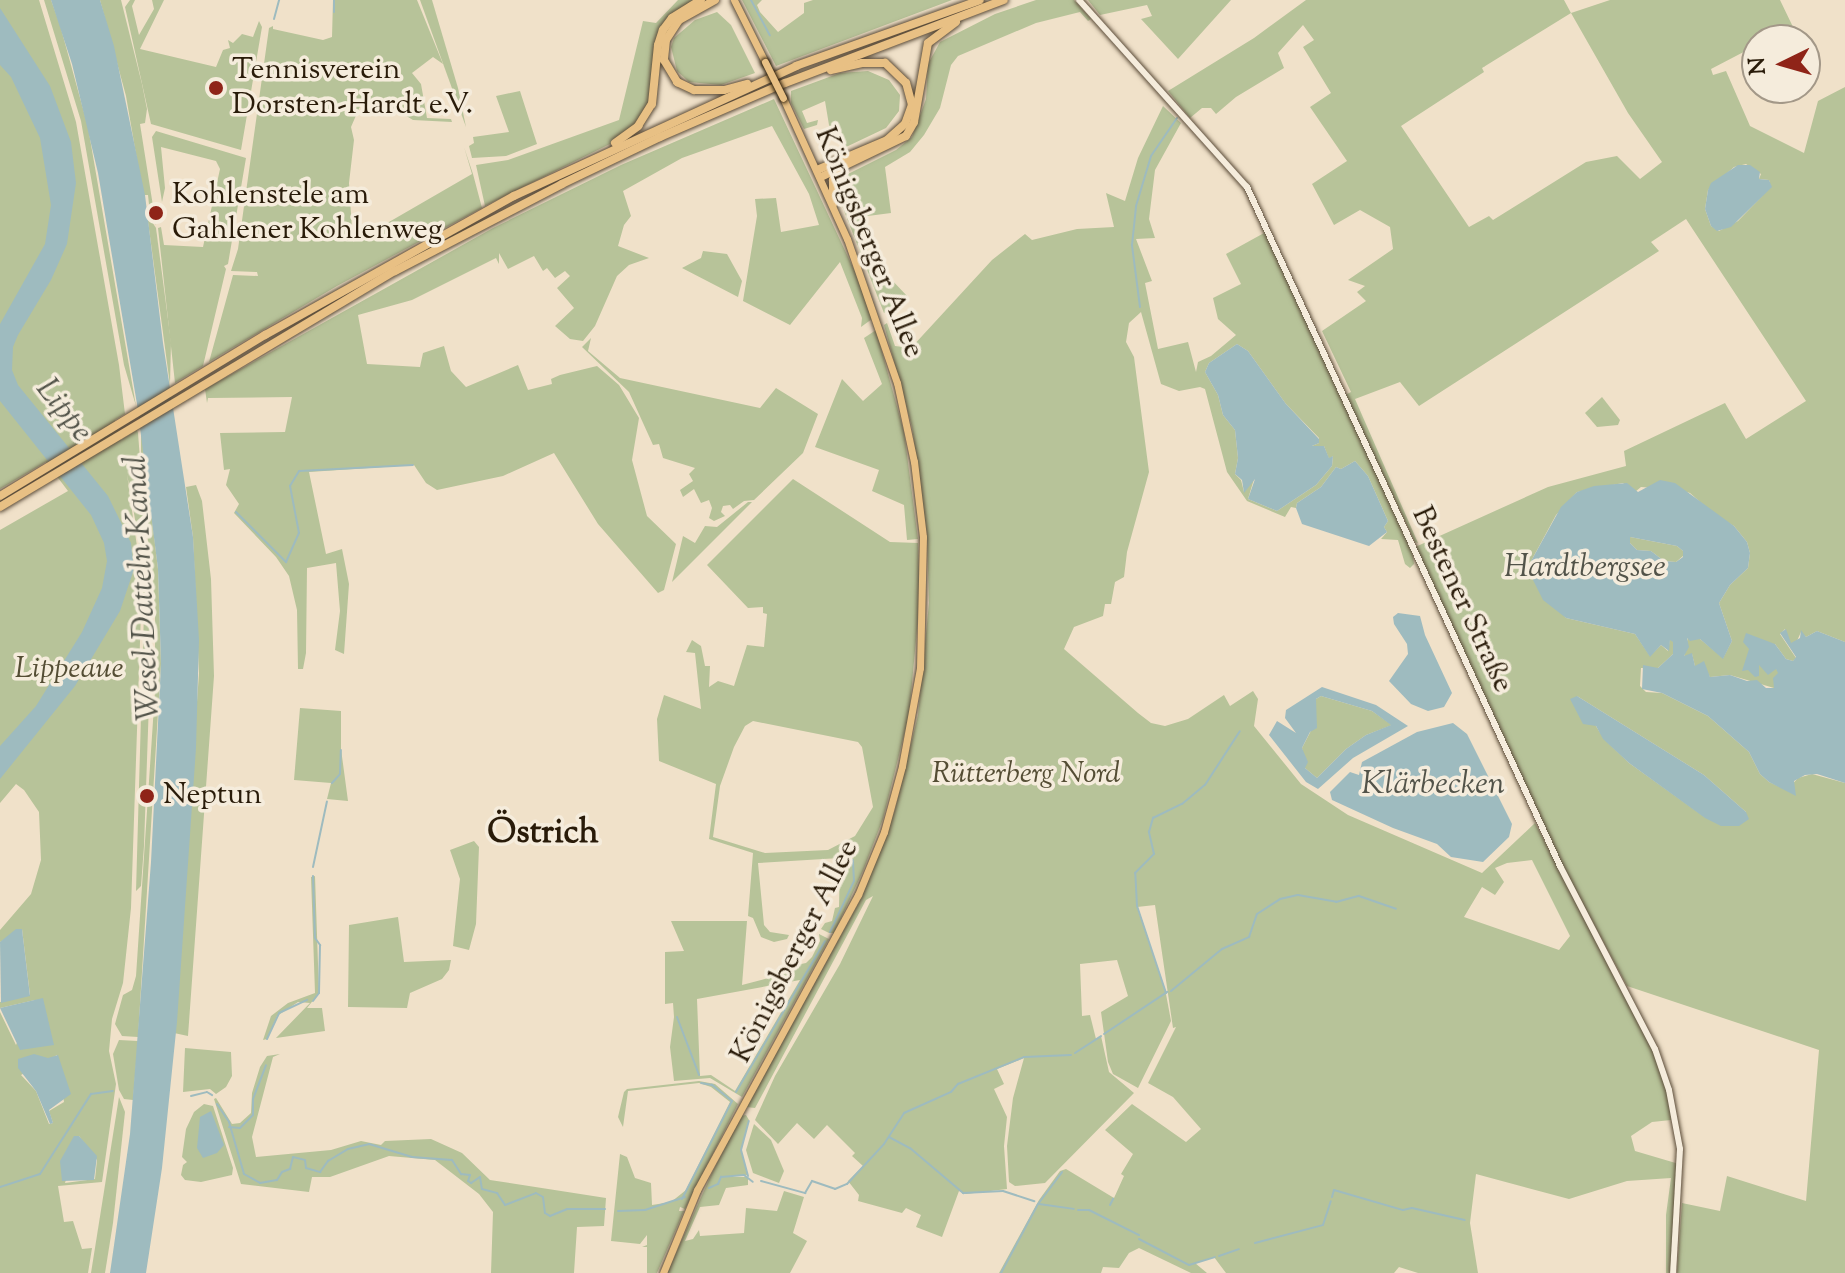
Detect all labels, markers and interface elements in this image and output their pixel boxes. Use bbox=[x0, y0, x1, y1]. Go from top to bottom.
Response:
north arrow bbox=[1741, 24, 1821, 104]
place label: Tennisverein Dorsten-Hardt e.V. bbox=[232, 53, 473, 124]
text: N bbox=[1742, 56, 1776, 76]
marker: Tennisverein Dorsten-Hardt e.V. bbox=[207, 79, 225, 97]
street label: Königsberger Allee bbox=[805, 122, 931, 364]
place label: Kohlenstele am Gahlener Kohlenweg bbox=[172, 178, 442, 248]
marker: Kohlenstele am Gahlener Kohlenweg bbox=[147, 204, 165, 222]
water label: Lippe bbox=[26, 371, 100, 451]
water label: Wesel-Datteln-Kanal bbox=[118, 454, 170, 722]
street label: Bestener Straße bbox=[1402, 501, 1520, 699]
water label: Hardtbergsee bbox=[1504, 549, 1666, 587]
park label: Lippeaue bbox=[15, 652, 123, 688]
park label: Rütterberg Nord bbox=[932, 757, 1120, 793]
water label: Klärbecken bbox=[1361, 766, 1505, 804]
place label: Neptun bbox=[163, 778, 262, 814]
marker: Neptun bbox=[138, 787, 156, 805]
district label: Östrich bbox=[487, 814, 599, 854]
street label: Königsberger Allee bbox=[724, 834, 868, 1070]

